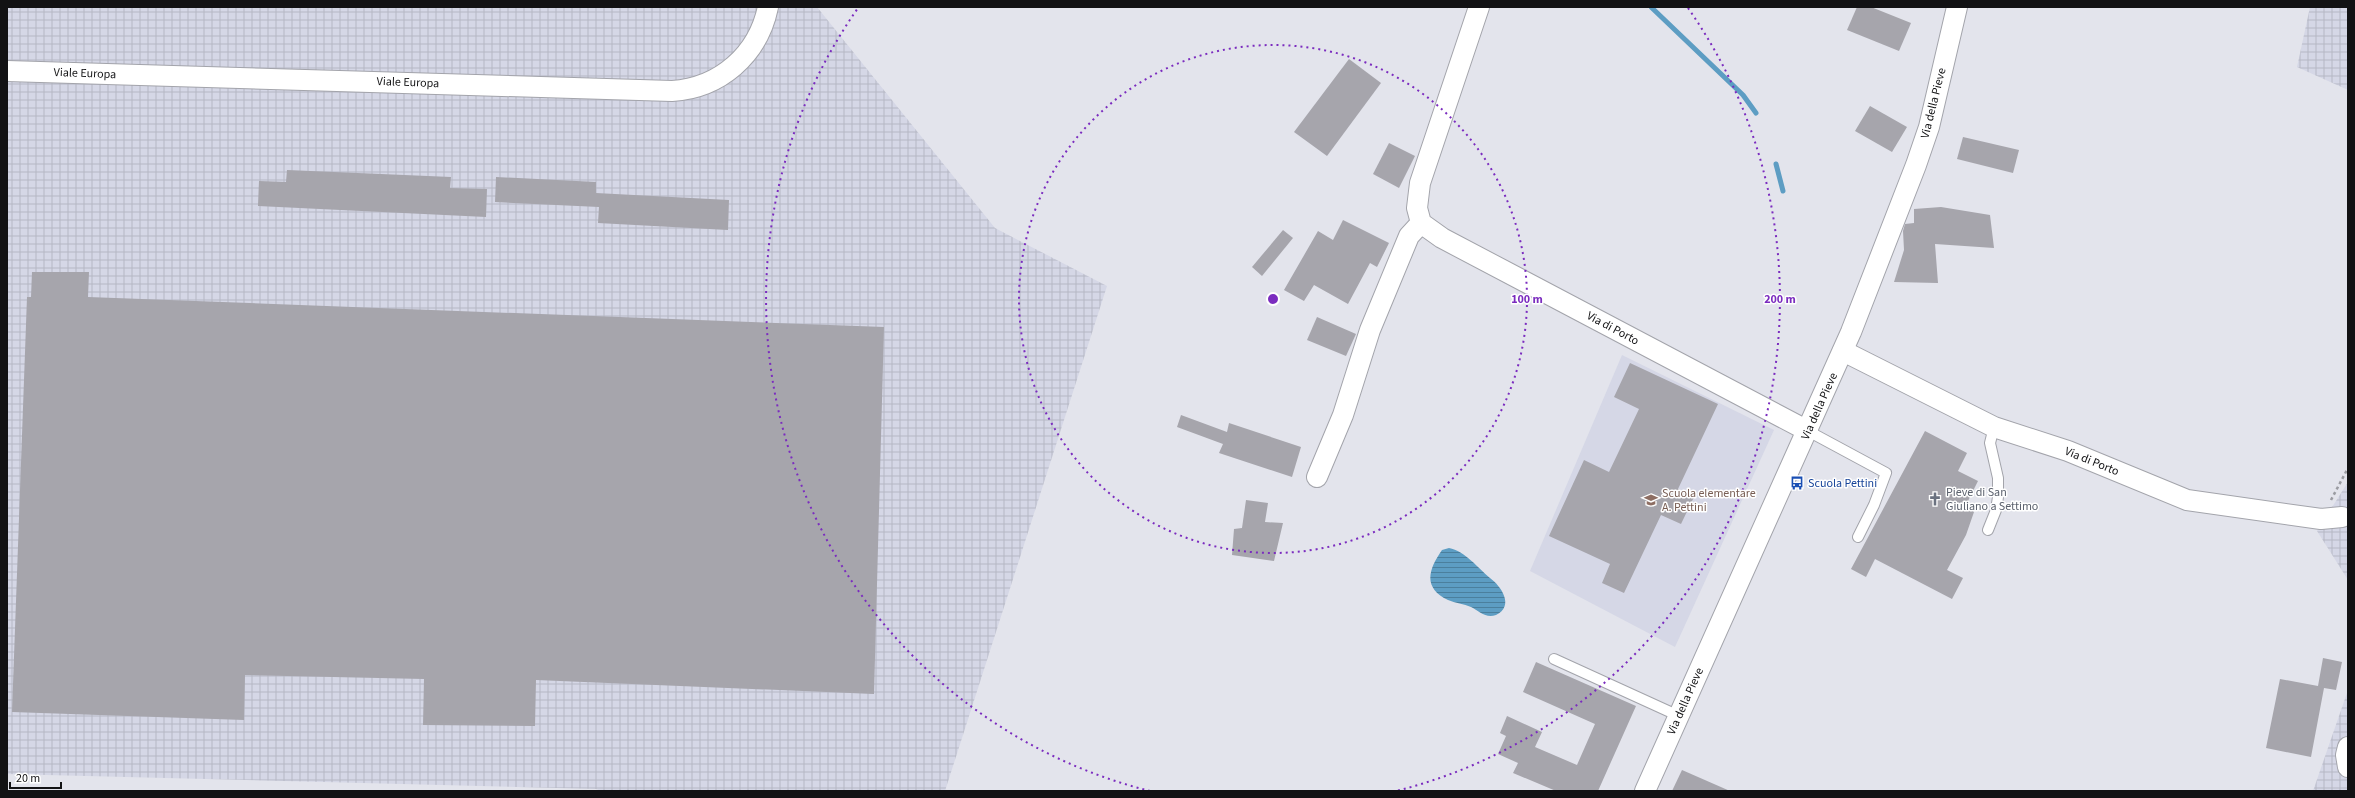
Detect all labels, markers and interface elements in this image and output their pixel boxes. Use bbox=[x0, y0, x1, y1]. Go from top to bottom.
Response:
street label: Viale Europa bbox=[53, 64, 117, 83]
street label: Via della Pieve bbox=[1917, 66, 1950, 140]
street label: Viale Europa bbox=[376, 73, 440, 92]
text: 100 m bbox=[1511, 291, 1543, 308]
text: 200 m bbox=[1764, 291, 1796, 308]
centre of rings bbox=[1266, 292, 1280, 306]
street label: Via di Porto bbox=[1584, 308, 1642, 349]
street label: Via della Pieve bbox=[1797, 370, 1842, 443]
street label: Via di Porto bbox=[2062, 443, 2122, 480]
bus stop icon: Scuola Pettini bbox=[1789, 475, 1805, 491]
place label: Scuola Pettini bbox=[1808, 475, 1877, 492]
place label: Pieve di San Giuliano a Settimo bbox=[1946, 484, 2038, 515]
place label: Scuola elementare A. Pettini bbox=[1662, 485, 1756, 516]
church icon: Pieve di San Giuliano a Settimo bbox=[1927, 491, 1943, 507]
school or university icon: Scuola elementare A. Pettini bbox=[1643, 492, 1659, 508]
street label: Via della Pieve bbox=[1663, 665, 1708, 738]
scale bar bbox=[10, 764, 61, 790]
text: 20 m bbox=[16, 770, 40, 787]

